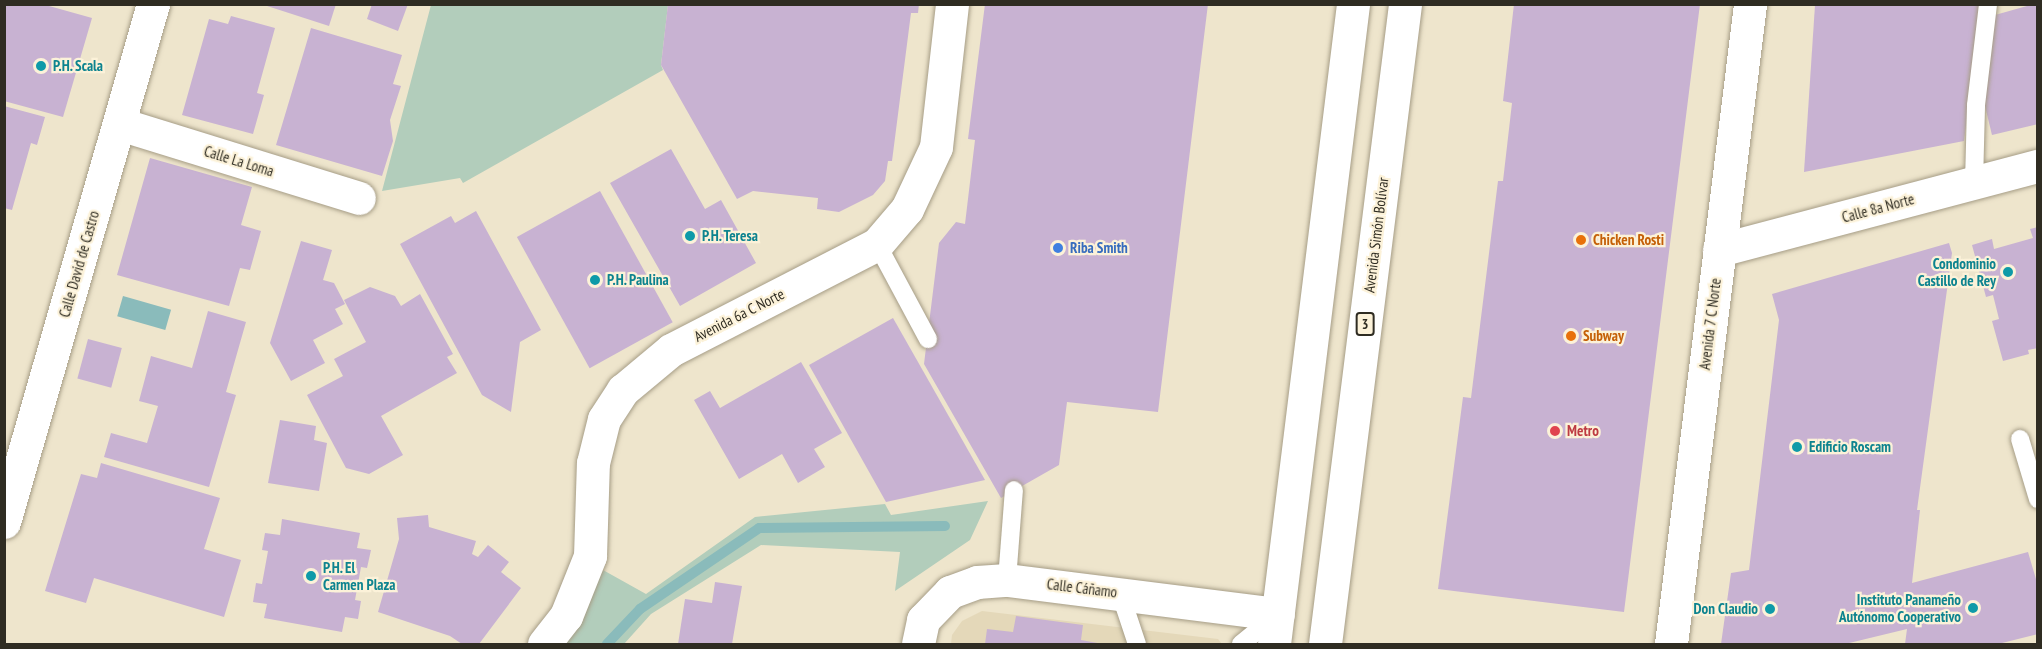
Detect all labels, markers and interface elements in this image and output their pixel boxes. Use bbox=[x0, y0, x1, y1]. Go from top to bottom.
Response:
place label: P.H. Scala bbox=[53, 57, 104, 75]
marker: P.H. Scala bbox=[34, 59, 48, 73]
street label: Calle La Loma bbox=[202, 142, 276, 180]
street label: Avenida Simón Bolívar bbox=[1360, 176, 1392, 294]
street label: Calle 8a Norte bbox=[1840, 190, 1916, 226]
street label: Calle David de Castro bbox=[55, 209, 103, 319]
place label: P.H. Teresa bbox=[702, 227, 759, 245]
marker: P.H. Teresa bbox=[683, 229, 697, 243]
place label: Chicken Rosti bbox=[1593, 231, 1664, 249]
marker: Chicken Rosti bbox=[1574, 233, 1588, 247]
place label: Riba Smith bbox=[1070, 239, 1128, 257]
marker: Riba Smith bbox=[1051, 241, 1065, 255]
place label: Condominio Castillo de Rey bbox=[1918, 254, 1996, 289]
marker: Condominio Castillo de Rey bbox=[2001, 265, 2015, 279]
place label: P.H. Paulina bbox=[607, 271, 670, 289]
marker: P.H. Paulina bbox=[588, 273, 602, 287]
street label: Avenida 7 C Norte bbox=[1695, 277, 1725, 371]
street label: Avenida 6a C Norte bbox=[691, 284, 787, 346]
road number: 3 bbox=[1354, 313, 1376, 335]
place label: Subway bbox=[1583, 327, 1624, 345]
marker: Subway bbox=[1564, 329, 1578, 343]
place label: Metro bbox=[1567, 422, 1599, 440]
marker: Metro bbox=[1548, 424, 1562, 438]
place label: Edificio Roscam bbox=[1809, 438, 1891, 456]
marker: Edificio Roscam bbox=[1790, 440, 1804, 454]
place label: P.H. El Carmen Plaza bbox=[323, 558, 395, 593]
marker: P.H. El Carmen Plaza bbox=[304, 569, 318, 583]
street label: Calle Cáñamo bbox=[1046, 575, 1118, 601]
place label: Instituto Panameño Autónomo Cooperativo bbox=[1839, 590, 1961, 625]
place label: Don Claudio bbox=[1693, 600, 1758, 618]
marker: Instituto Panameño Autónomo Cooperativo bbox=[1966, 601, 1980, 615]
marker: Don Claudio bbox=[1763, 602, 1777, 616]

